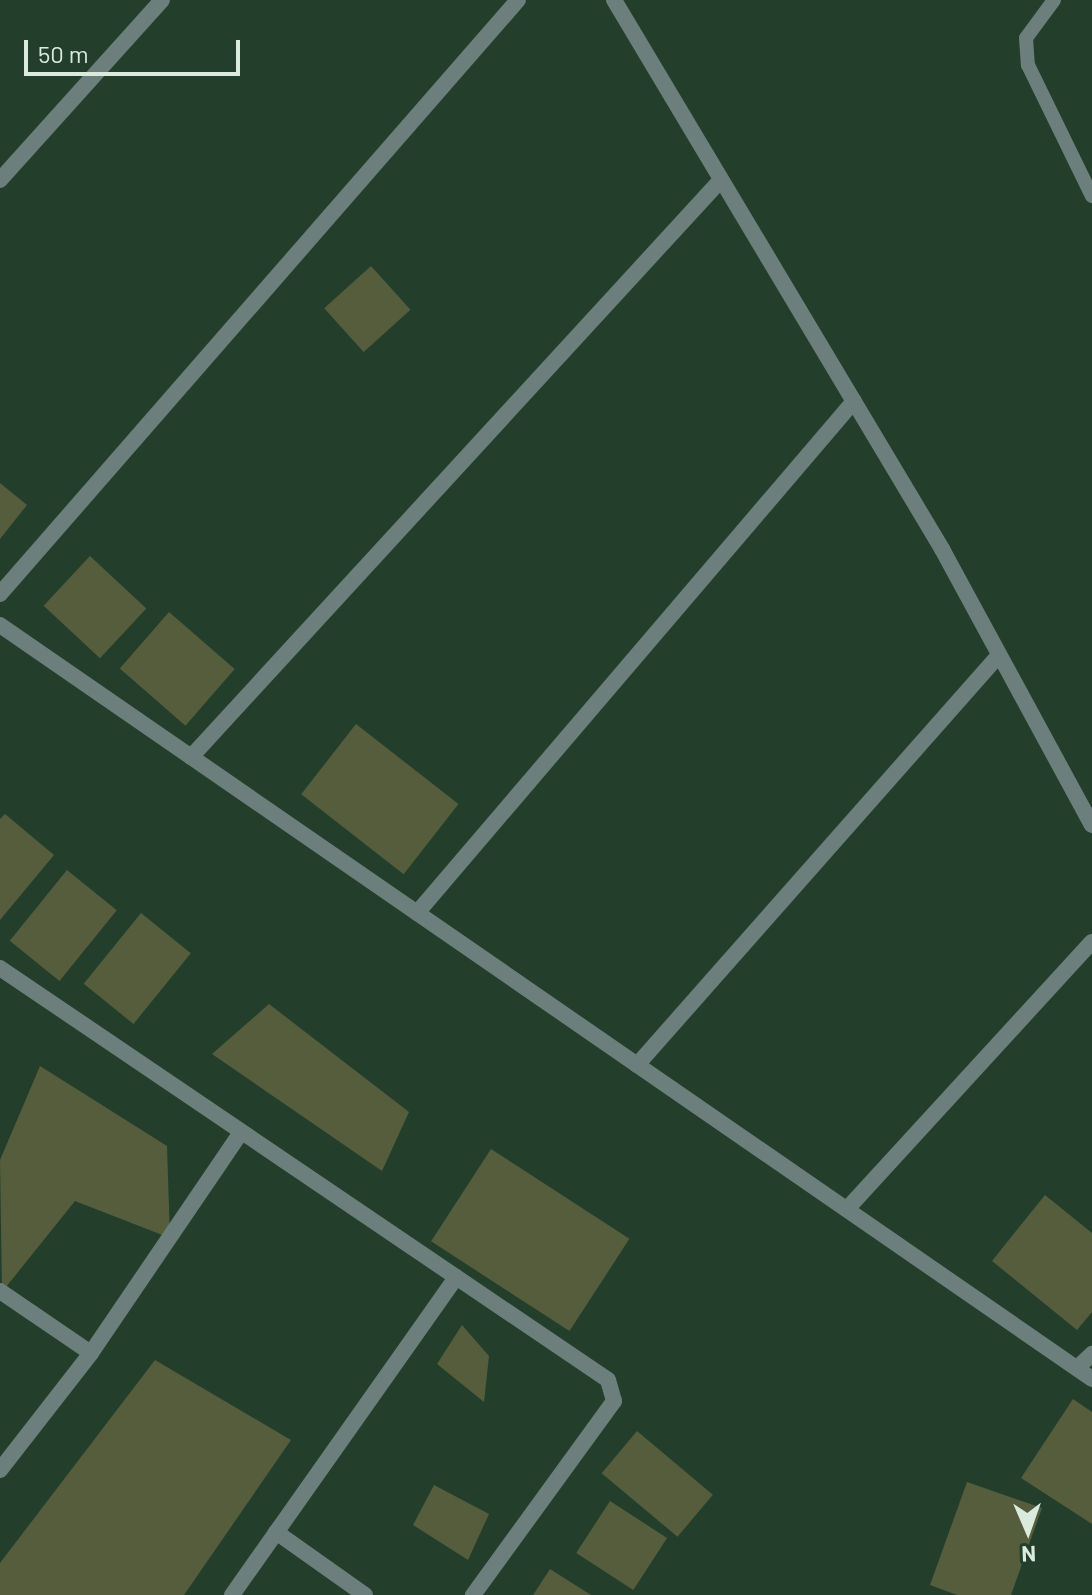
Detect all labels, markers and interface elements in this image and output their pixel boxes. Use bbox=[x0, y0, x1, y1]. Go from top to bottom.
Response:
scale bar bbox=[28, 24, 244, 74]
text: 50 m bbox=[38, 39, 89, 68]
north arrow bbox=[988, 1491, 1068, 1571]
text: N bbox=[1021, 1542, 1037, 1568]

